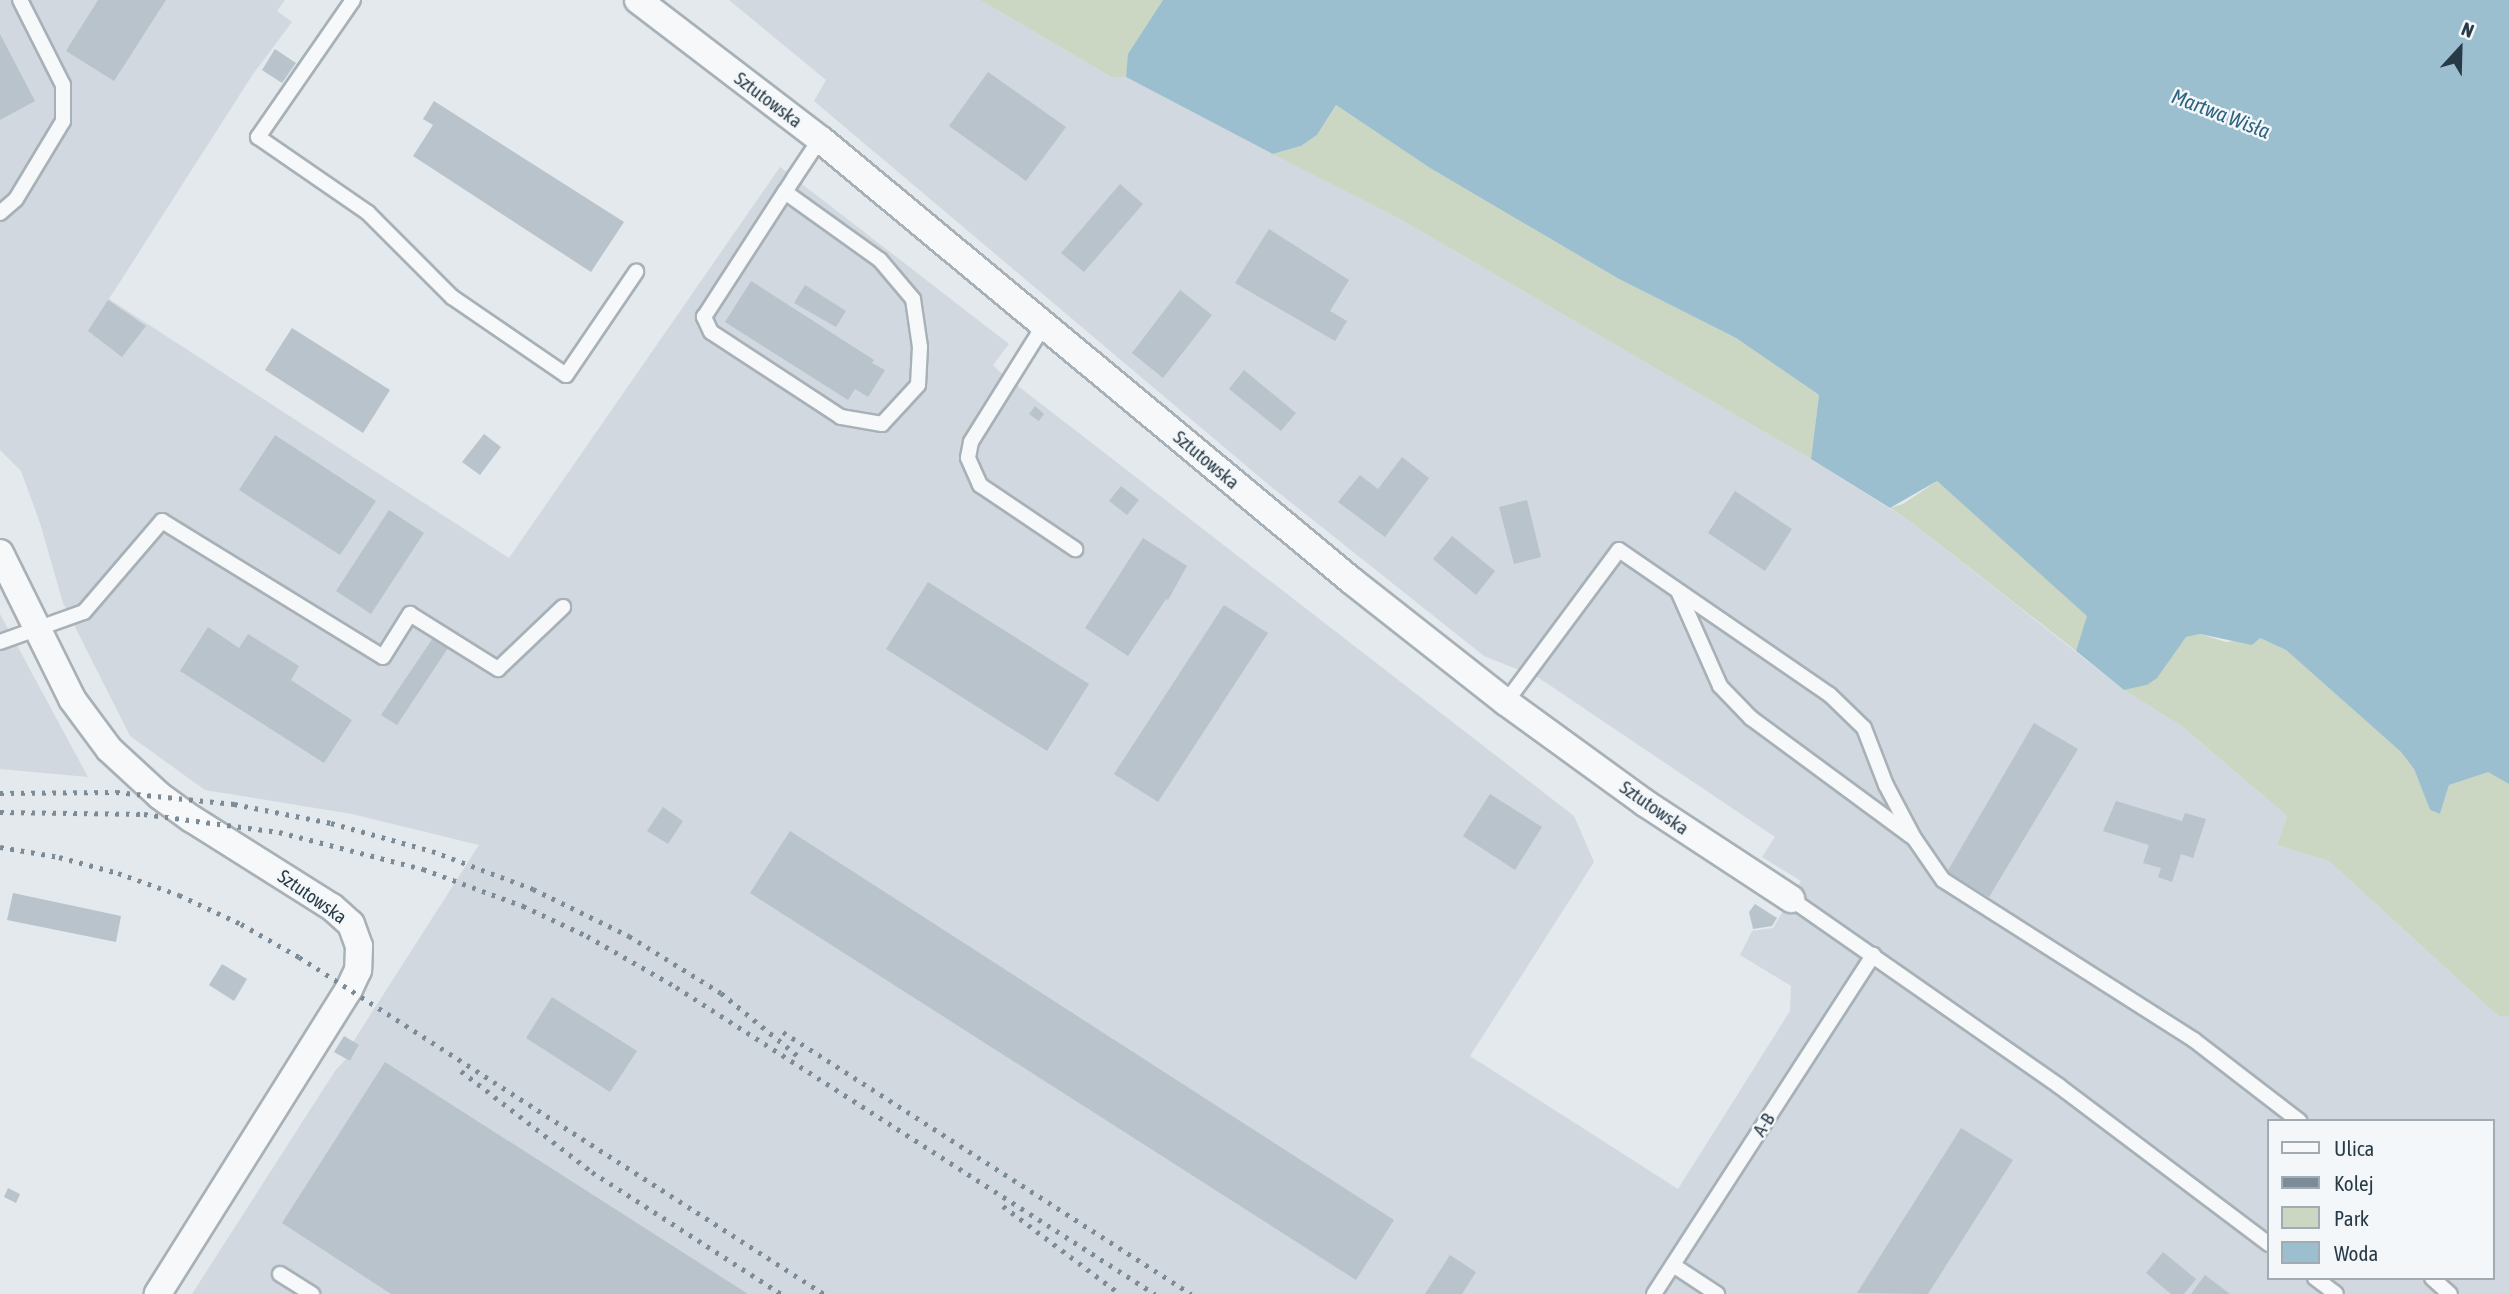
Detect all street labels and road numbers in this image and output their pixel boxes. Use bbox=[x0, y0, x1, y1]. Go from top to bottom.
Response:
street label: Sztutowska bbox=[730, 67, 806, 133]
street label: Sztutowska bbox=[1169, 426, 1243, 494]
street label: Sztutowska bbox=[1615, 776, 1693, 840]
street label: Sztutowska bbox=[273, 865, 351, 929]
street label: A-B bbox=[1748, 1109, 1780, 1141]

